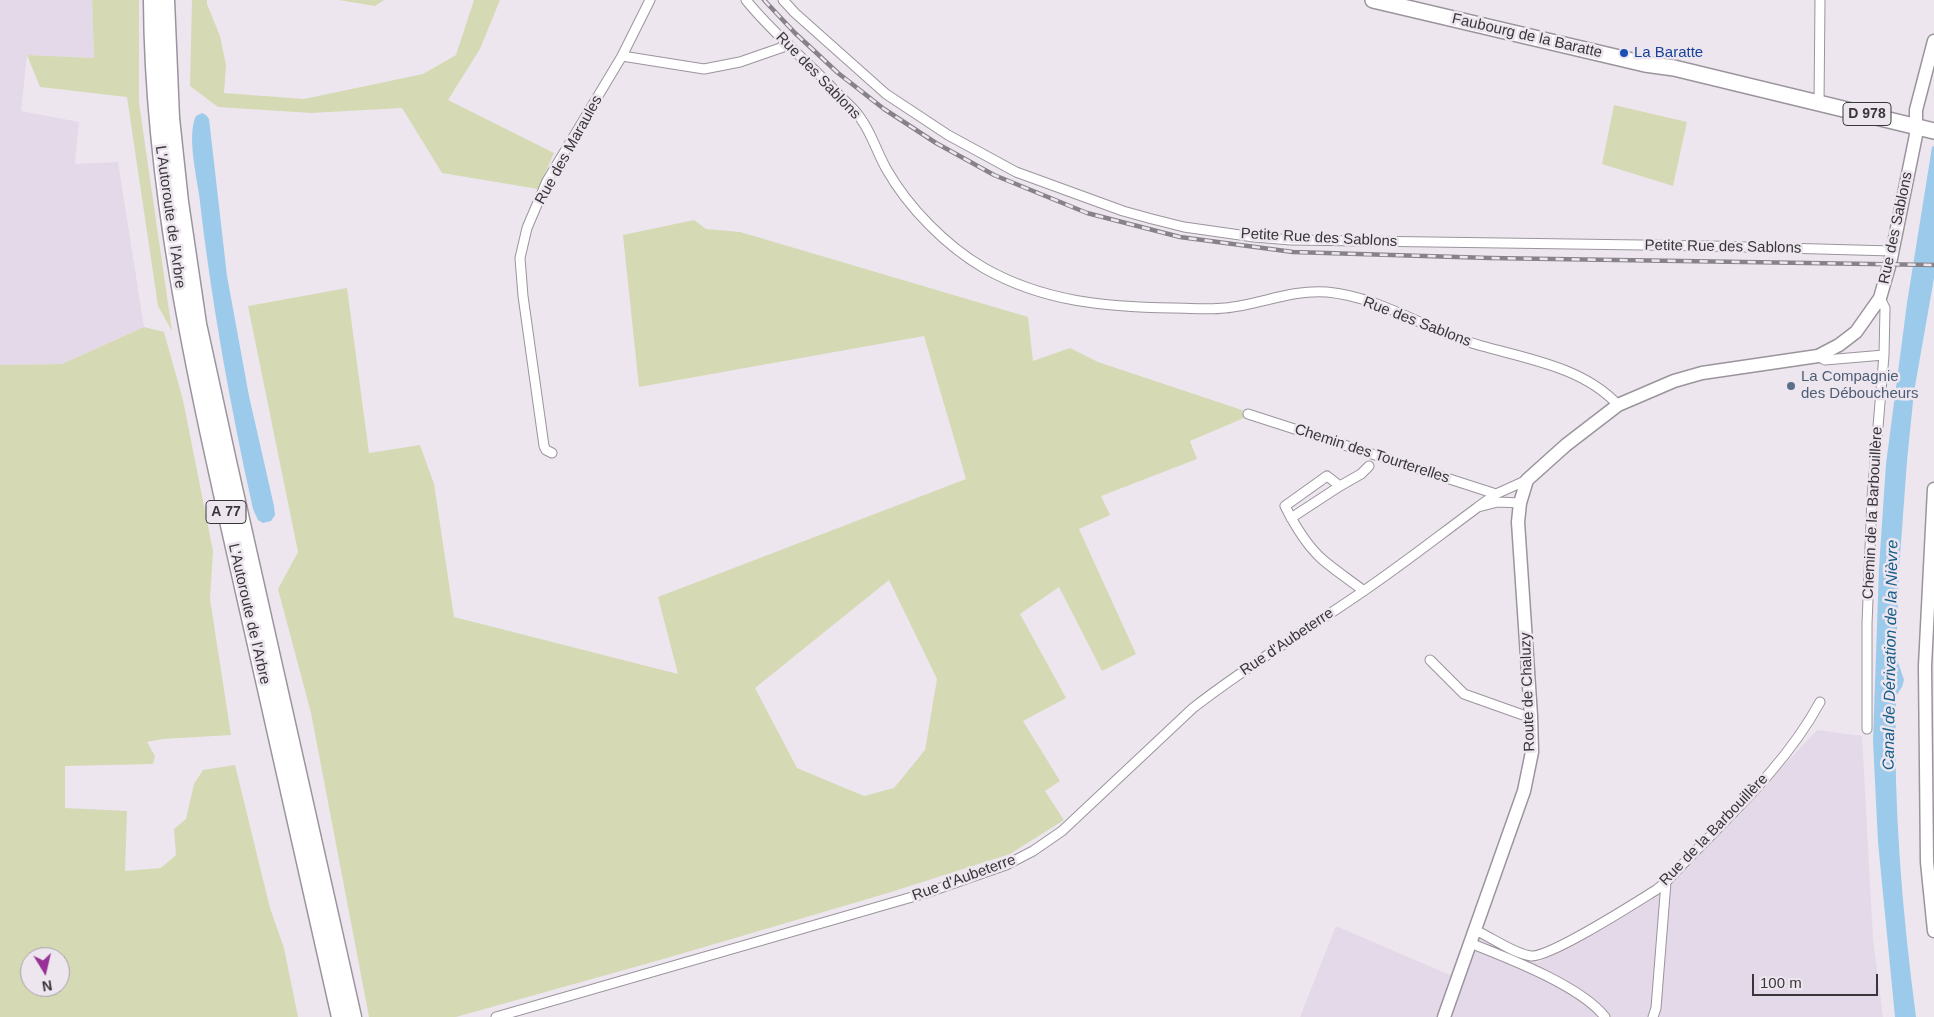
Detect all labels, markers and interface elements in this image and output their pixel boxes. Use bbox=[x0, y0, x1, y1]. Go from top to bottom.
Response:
street label: Faubourg de la Baratte bbox=[1450, 10, 1604, 62]
street label: Rue des Sablons bbox=[772, 29, 864, 123]
place label: La Baratte bbox=[1634, 44, 1703, 62]
marker: La Baratte bbox=[1618, 47, 1630, 59]
street label: Rue des Maraules bbox=[532, 92, 606, 208]
road number: D 978 bbox=[1843, 102, 1891, 126]
street label: L'Autoroute de l'Arbre bbox=[151, 144, 189, 290]
street label: Rue des Sablons bbox=[1875, 170, 1917, 286]
street label: Petite Rue des Sablons bbox=[1240, 225, 1398, 251]
street label: Petite Rue des Sablons bbox=[1644, 237, 1802, 257]
street label: Rue des Sablons bbox=[1360, 293, 1474, 351]
place label: La Compagnie des Déboucheurs bbox=[1801, 368, 1919, 403]
marker: La Compagnie des Déboucheurs bbox=[1785, 380, 1797, 392]
street label: Chemin des Tourterelles bbox=[1292, 420, 1452, 488]
street label: Chemin de la Barbouillère bbox=[1859, 426, 1887, 600]
road number: A 77 bbox=[206, 501, 246, 524]
water label: Canal de Dérivation de la Nièvre bbox=[1879, 540, 1903, 770]
street label: L'Autoroute de l'Arbre bbox=[224, 542, 274, 686]
street label: Rue d'Aubeterre bbox=[1237, 604, 1337, 680]
street label: Route de Chaluzy bbox=[1517, 632, 1539, 752]
street label: Rue de la Barbouillère bbox=[1656, 770, 1772, 890]
street label: Rue d'Aubeterre bbox=[910, 851, 1018, 905]
north arrow bbox=[20, 947, 70, 997]
scale bar bbox=[1754, 964, 1880, 996]
text: 100 m bbox=[1760, 974, 1802, 991]
text: N bbox=[41, 977, 53, 995]

